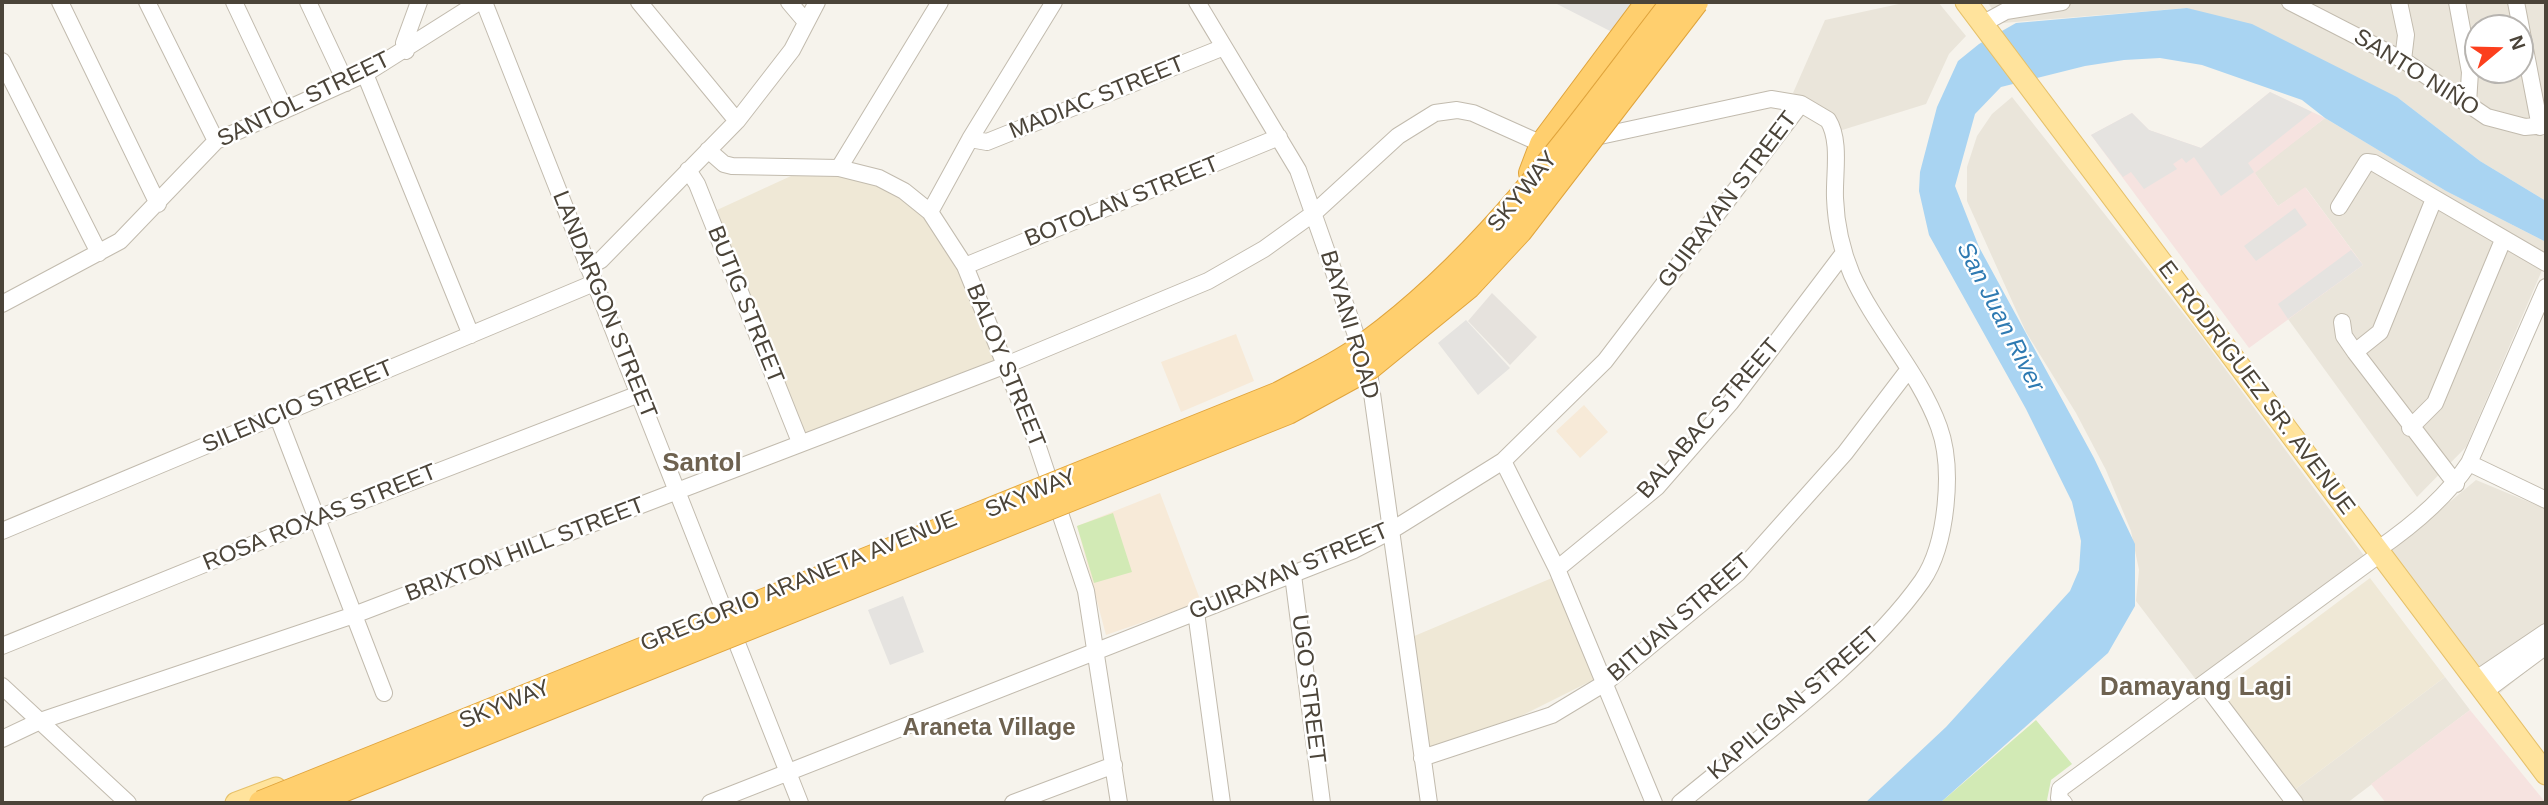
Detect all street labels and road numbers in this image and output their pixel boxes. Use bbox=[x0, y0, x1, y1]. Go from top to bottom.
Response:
street label: SANTO NIÑO bbox=[2348, 23, 2484, 123]
street label: SANTOL STREET bbox=[213, 46, 395, 154]
street label: MADIAC STREET bbox=[1005, 50, 1189, 146]
street label: GUIRAYAN STREET bbox=[1653, 106, 1803, 294]
street label: SKYWAY bbox=[1482, 146, 1564, 238]
street label: BOTOLAN STREET bbox=[1021, 151, 1223, 253]
street label: LANDARGON STREET bbox=[546, 187, 662, 423]
street label: BUTIG STREET bbox=[701, 222, 789, 388]
street label: BAYANI ROAD bbox=[1313, 247, 1385, 403]
street label: E. RODRIGUEZ SR. AVENUE bbox=[2152, 256, 2360, 520]
street label: BALOY STREET bbox=[960, 280, 1050, 452]
street label: BALABAC STREET bbox=[1632, 333, 1786, 505]
street label: SILENCIO STREET bbox=[198, 354, 398, 460]
street label: ROSA ROXAS STREET bbox=[199, 459, 441, 577]
street label: SKYWAY bbox=[981, 463, 1081, 525]
street label: BRIXTON HILL STREET bbox=[402, 492, 648, 608]
street label: GREGORIO ARANETA AVENUE bbox=[637, 506, 961, 658]
street label: GUIRAYAN STREET bbox=[1185, 518, 1393, 626]
street label: BITUAN STREET bbox=[1602, 548, 1758, 688]
street label: UGO STREET bbox=[1285, 613, 1331, 765]
street label: KAPILIGAN STREET bbox=[1702, 622, 1886, 786]
street label: SKYWAY bbox=[455, 674, 555, 736]

